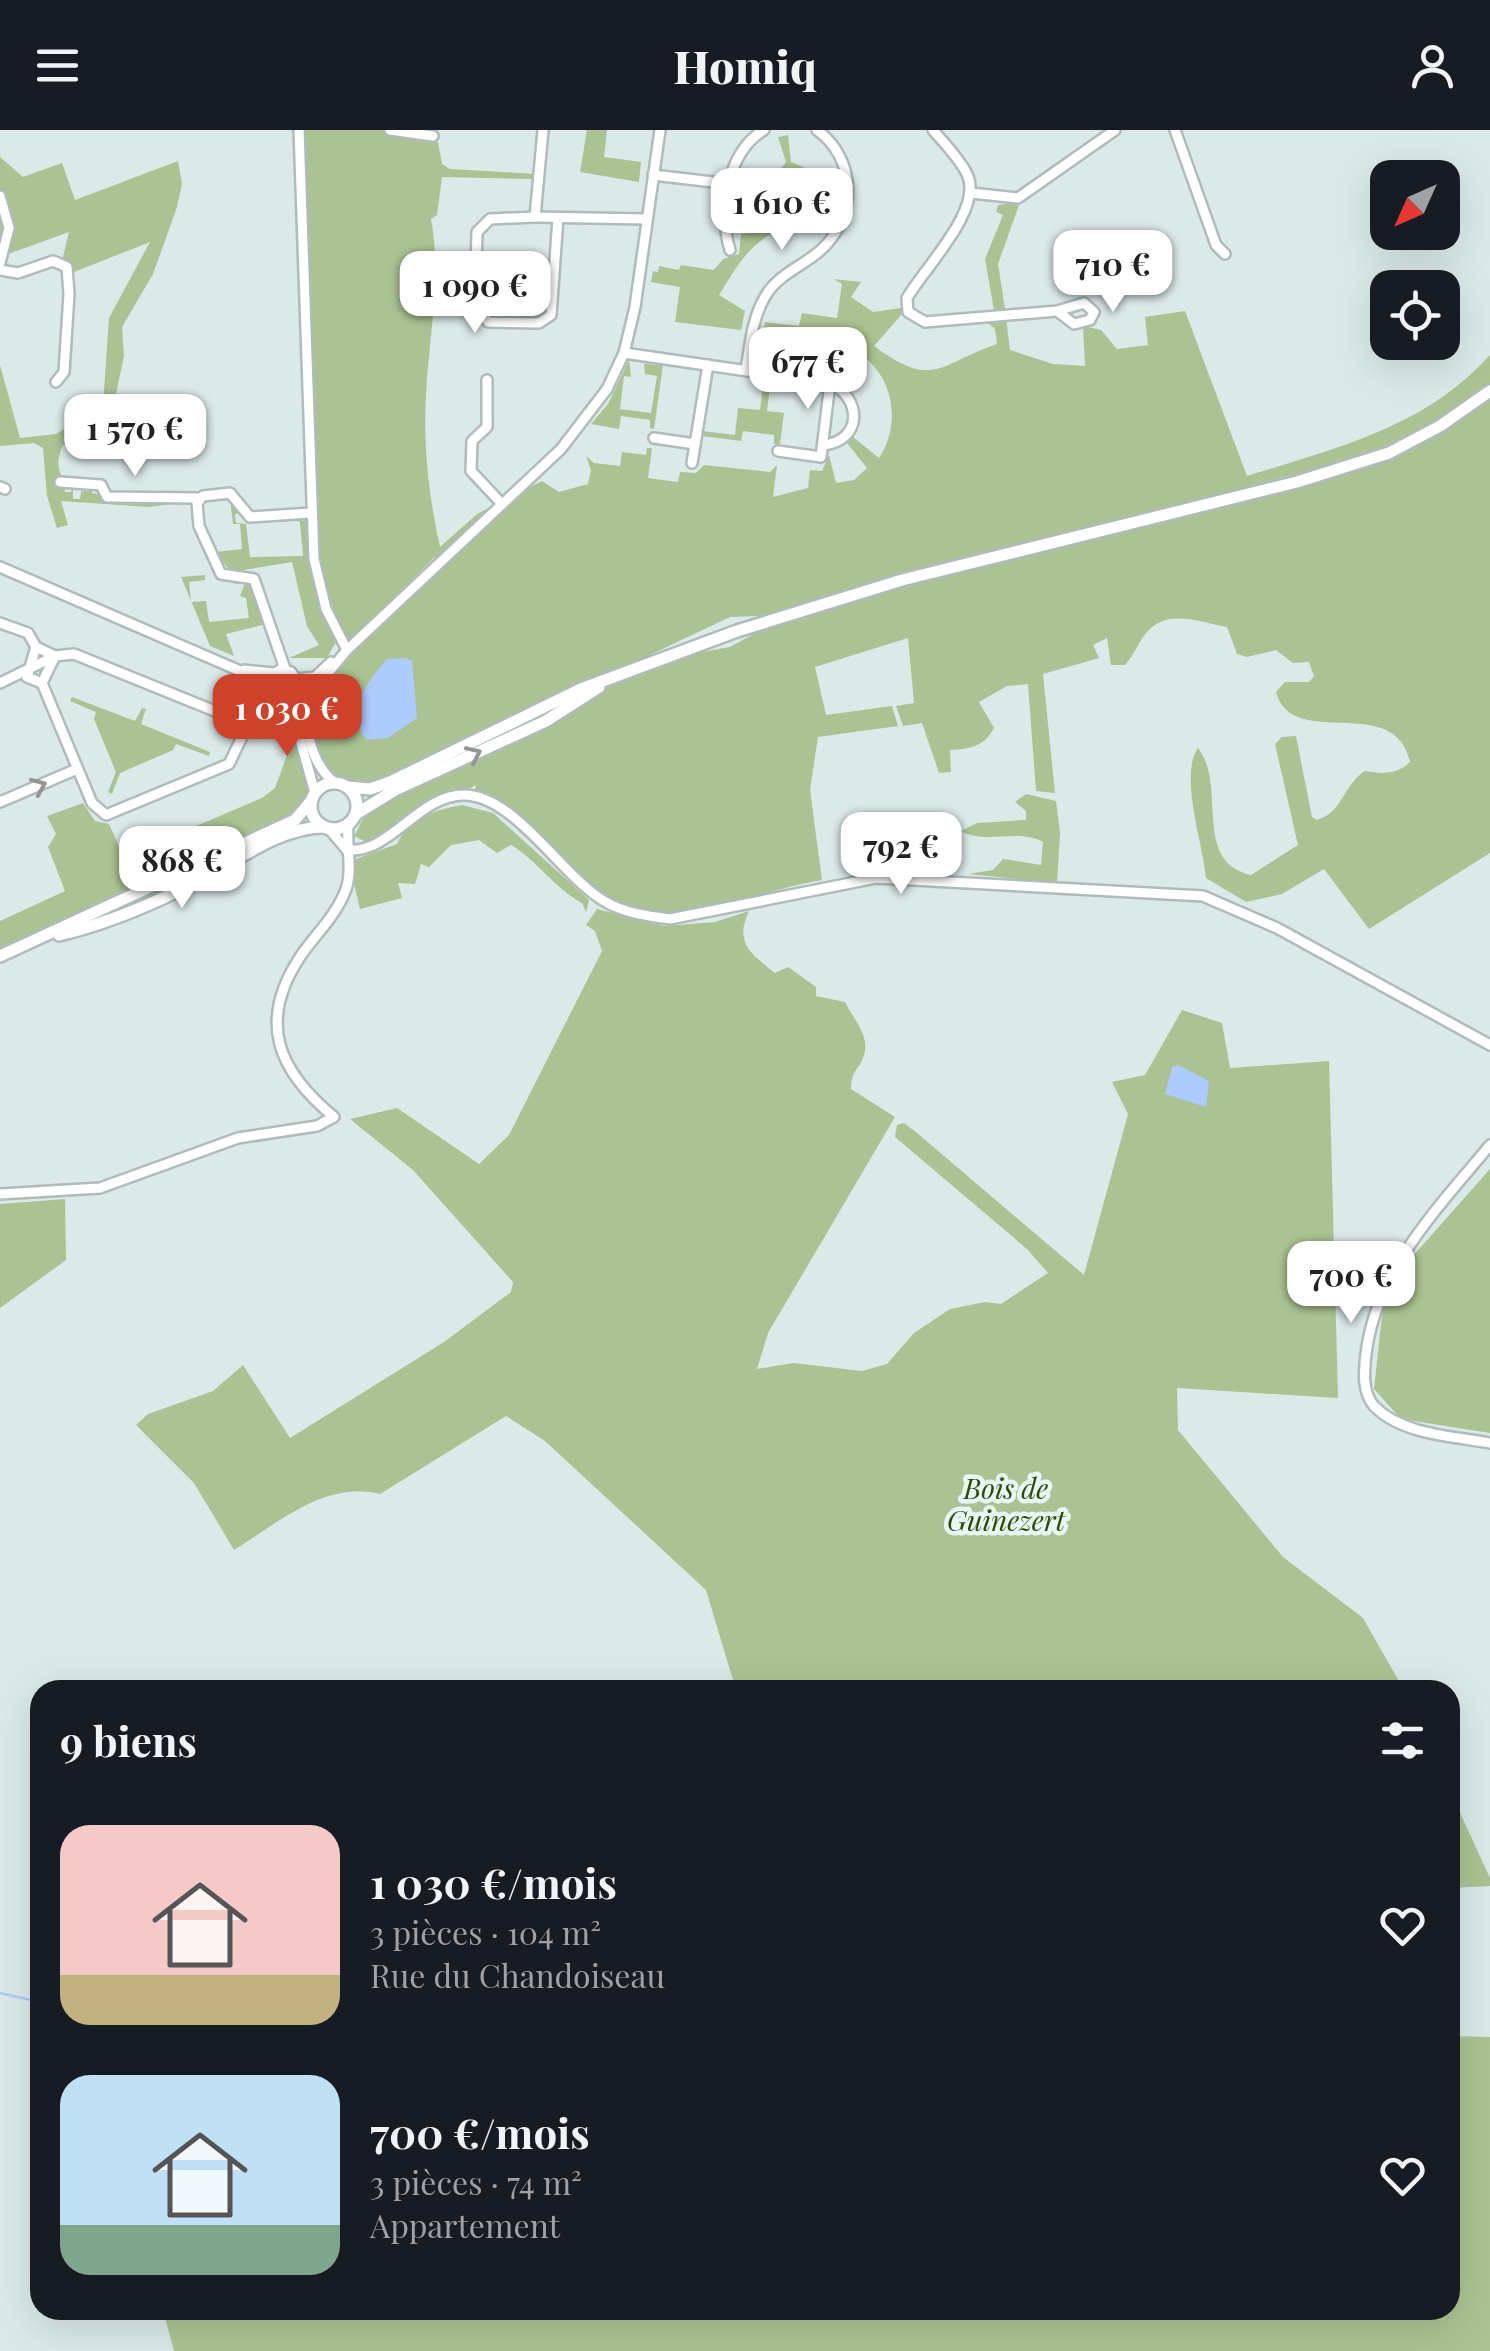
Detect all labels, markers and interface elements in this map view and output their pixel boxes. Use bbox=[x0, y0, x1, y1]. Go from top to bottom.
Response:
text: Homiq bbox=[673, 35, 817, 95]
icon: menu bbox=[30, 38, 85, 93]
icon: person bbox=[1405, 38, 1460, 93]
north arrow bbox=[1370, 160, 1460, 250]
map controls bbox=[1370, 160, 1460, 360]
pin: 1 610 € bbox=[690, 168, 874, 253]
text: 1 610 € bbox=[733, 179, 831, 222]
pin: 710 € bbox=[1043, 230, 1183, 315]
text: 710 € bbox=[1075, 241, 1151, 284]
pin: 1 090 € bbox=[383, 251, 567, 336]
text: 1 090 € bbox=[422, 262, 528, 305]
button: locate bbox=[1370, 270, 1460, 360]
pin: 677 € bbox=[738, 327, 878, 412]
text: 677 € bbox=[771, 338, 845, 381]
pin: 1 570 € bbox=[43, 394, 227, 479]
text: 1 570 € bbox=[86, 405, 184, 448]
pin: 1 030 € bbox=[195, 674, 379, 759]
text: 1 030 € bbox=[235, 685, 339, 728]
one-way arrow bbox=[464, 747, 482, 767]
one-way arrow bbox=[29, 777, 46, 797]
pin: 792 € bbox=[831, 812, 971, 897]
text: 792 € bbox=[863, 823, 939, 866]
pin: 868 € bbox=[112, 826, 252, 911]
text: 868 € bbox=[141, 837, 223, 880]
pin: 700 € bbox=[1281, 1241, 1421, 1326]
text: 700 € bbox=[1309, 1252, 1393, 1295]
park label: Bois de Guinezert bbox=[947, 1469, 1067, 1538]
text: 9 biens bbox=[60, 1712, 197, 1768]
icon: filters bbox=[1375, 1713, 1430, 1768]
text: 1 030 €/mois bbox=[370, 1854, 617, 1910]
icon: home bbox=[140, 1865, 260, 1985]
icon: heart bbox=[1375, 1898, 1430, 1953]
text: 3 pièces · 104 m² bbox=[370, 1910, 601, 1953]
text: Rue du Chandoiseau bbox=[370, 1953, 665, 1996]
text: 700 €/mois bbox=[370, 2104, 590, 2160]
icon: home bbox=[140, 2115, 260, 2235]
icon: heart bbox=[1375, 2148, 1430, 2203]
text: 3 pièces · 74 m² bbox=[370, 2160, 582, 2203]
text: Appartement bbox=[370, 2203, 560, 2246]

